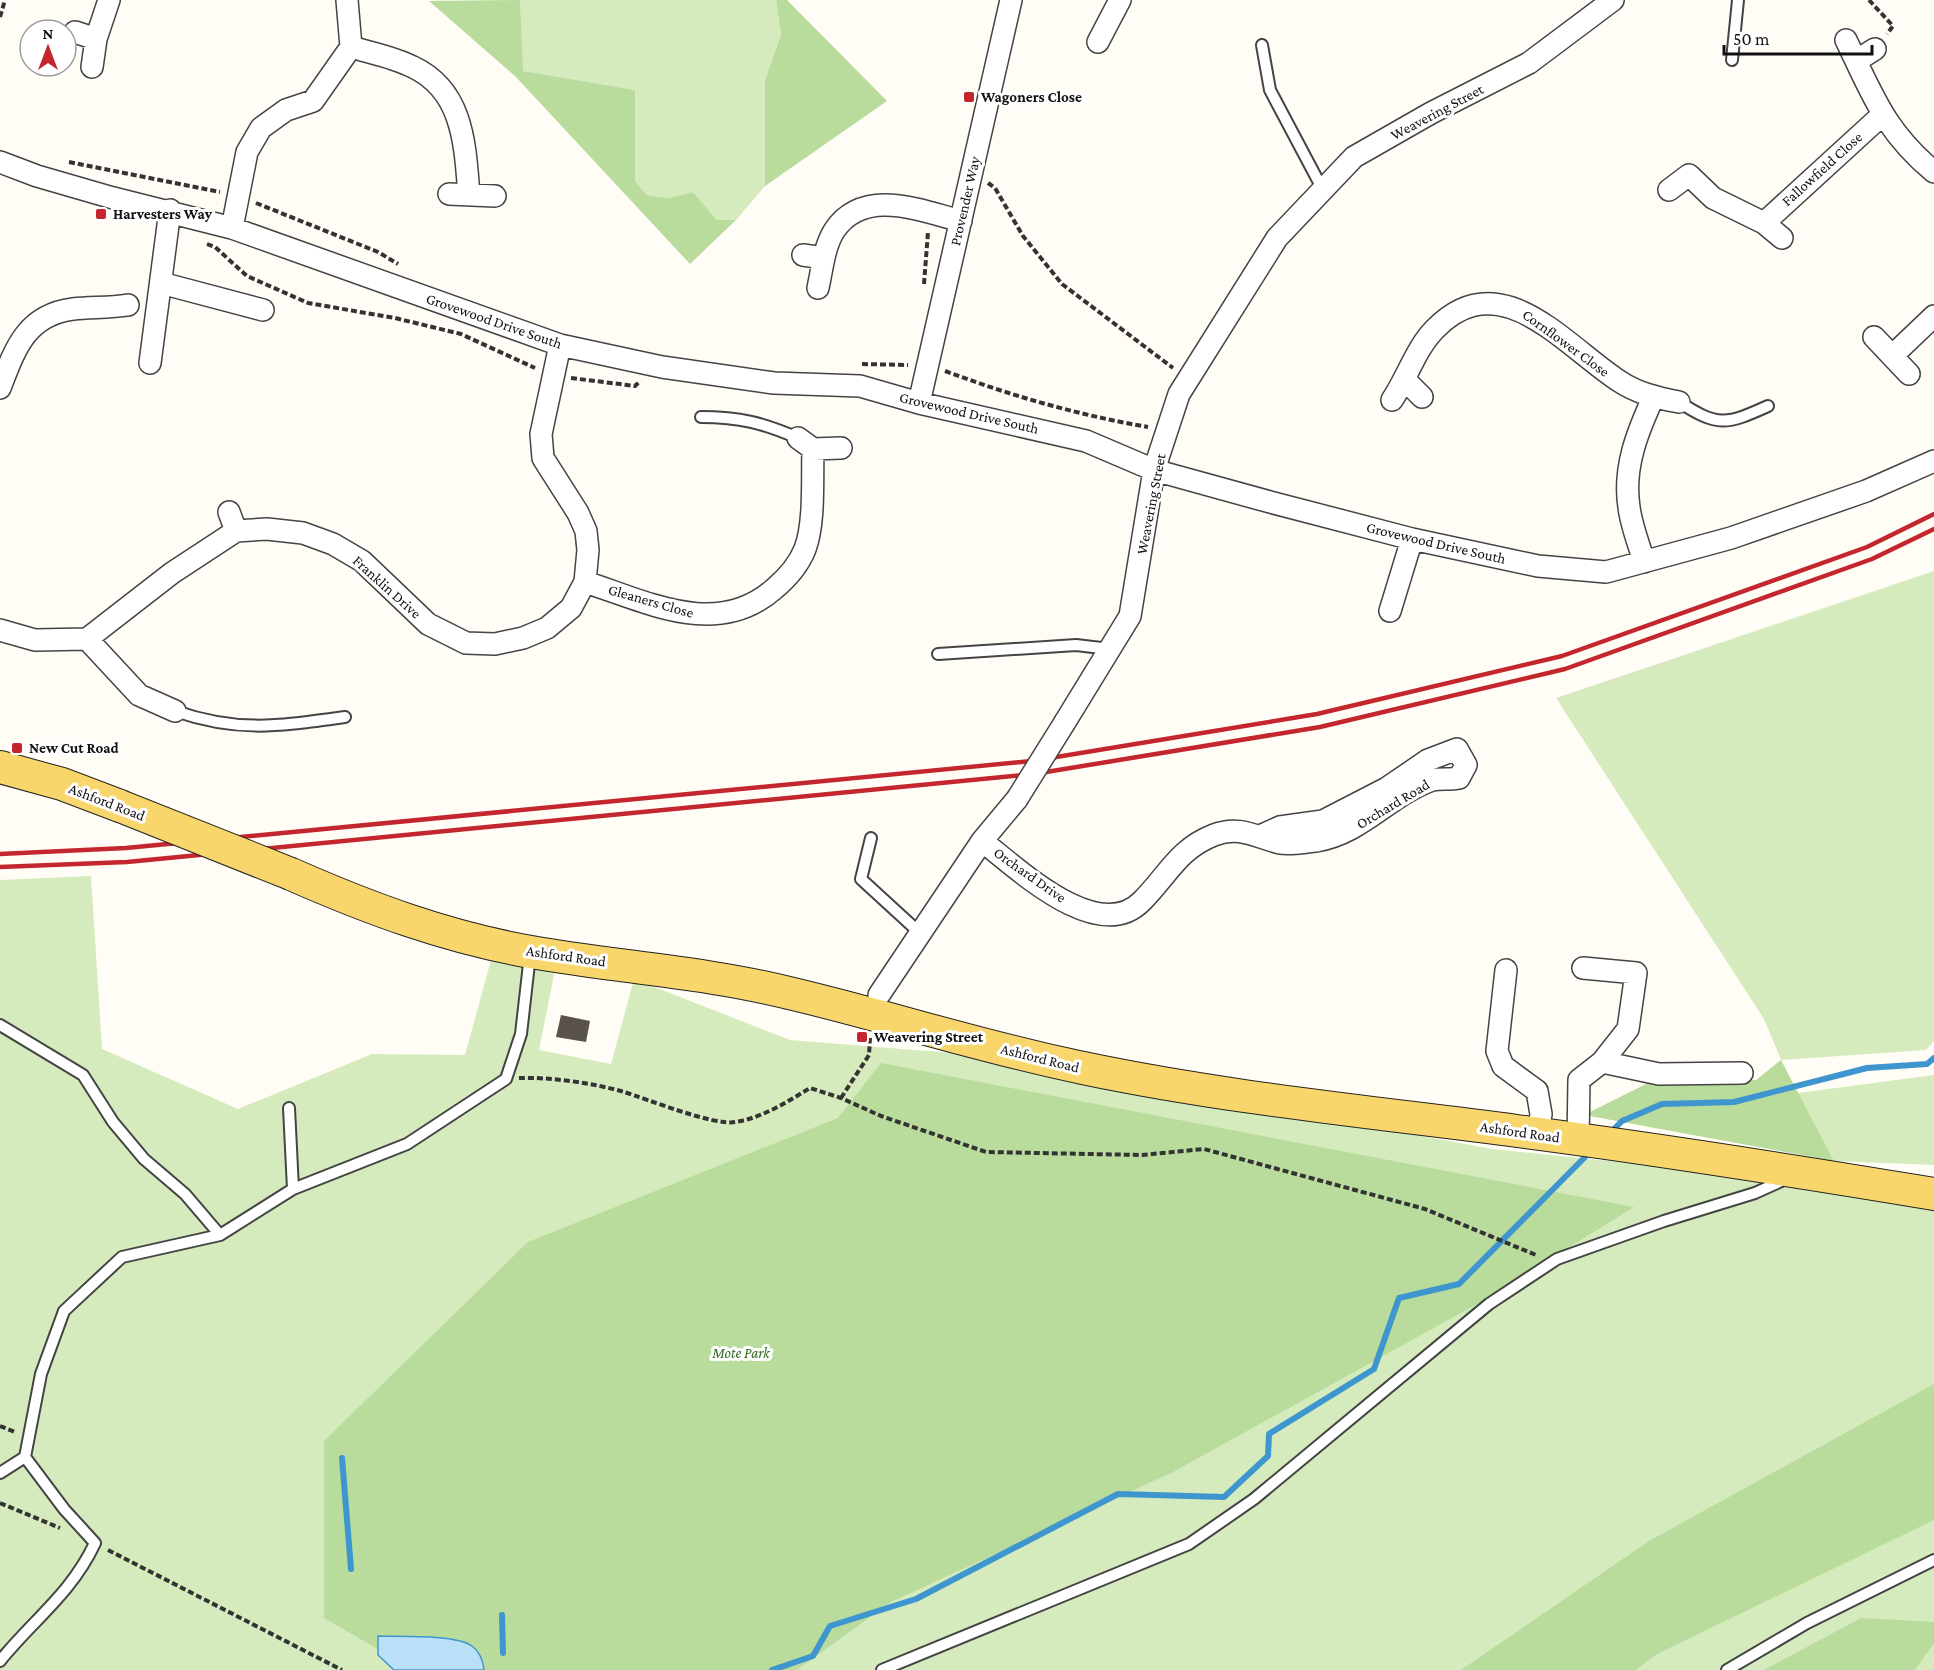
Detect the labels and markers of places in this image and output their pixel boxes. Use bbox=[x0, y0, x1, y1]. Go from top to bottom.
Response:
place label: Wagoners Close bbox=[980, 89, 1082, 105]
marker: Wagoners Close bbox=[962, 90, 976, 104]
place label: Harvesters Way bbox=[113, 206, 213, 222]
marker: Harvesters Way bbox=[94, 207, 108, 221]
place label: New Cut Road bbox=[29, 740, 120, 756]
marker: New Cut Road bbox=[10, 741, 24, 755]
place label: Weavering Street bbox=[873, 1029, 984, 1045]
marker: Weavering Street bbox=[855, 1030, 869, 1044]

